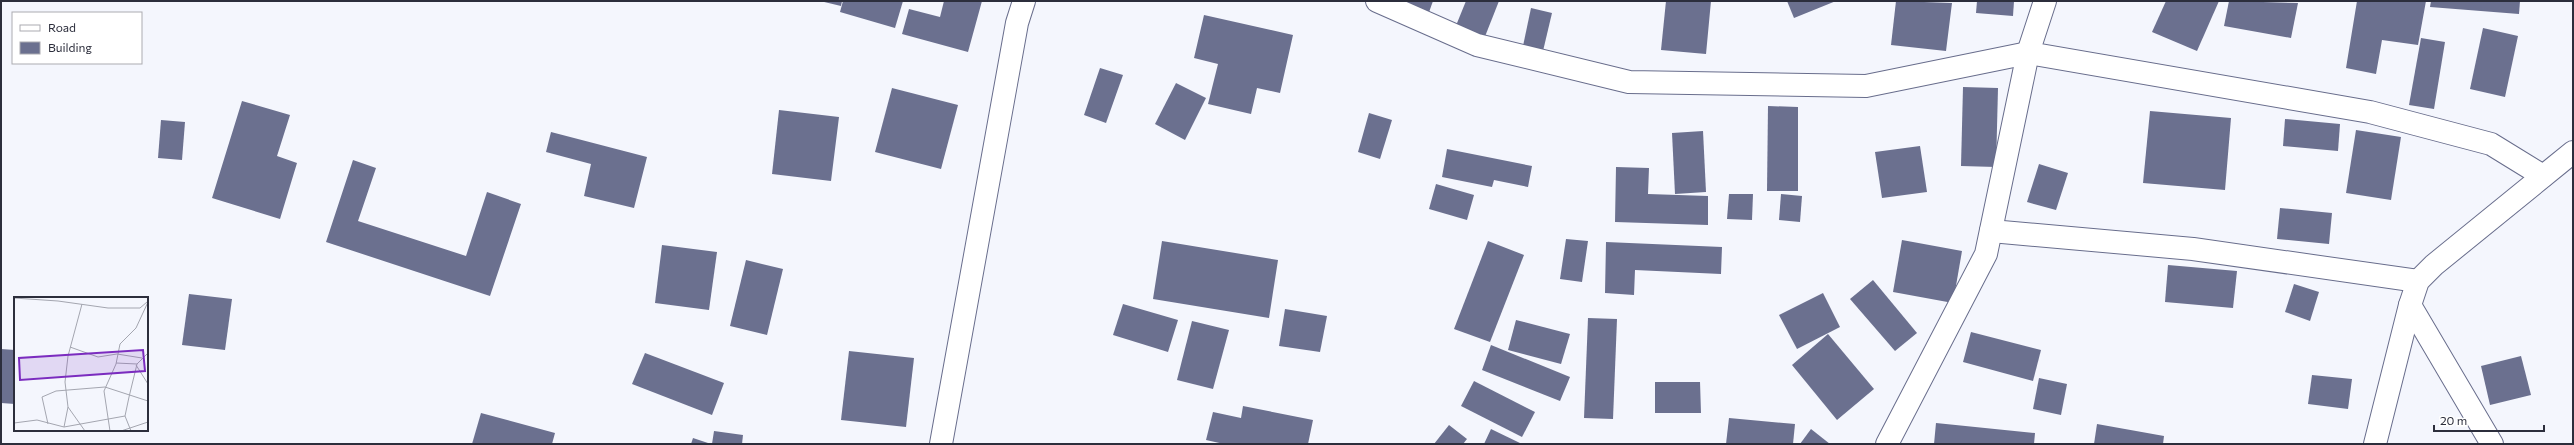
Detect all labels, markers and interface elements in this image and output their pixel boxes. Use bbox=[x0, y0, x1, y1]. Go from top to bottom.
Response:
legend bbox=[12, 12, 142, 64]
text: Road bbox=[48, 20, 76, 34]
text: Building bbox=[48, 40, 92, 54]
inset map bbox=[14, 297, 148, 431]
scale bar bbox=[2434, 407, 2544, 433]
text: 20 m bbox=[2440, 413, 2467, 427]

